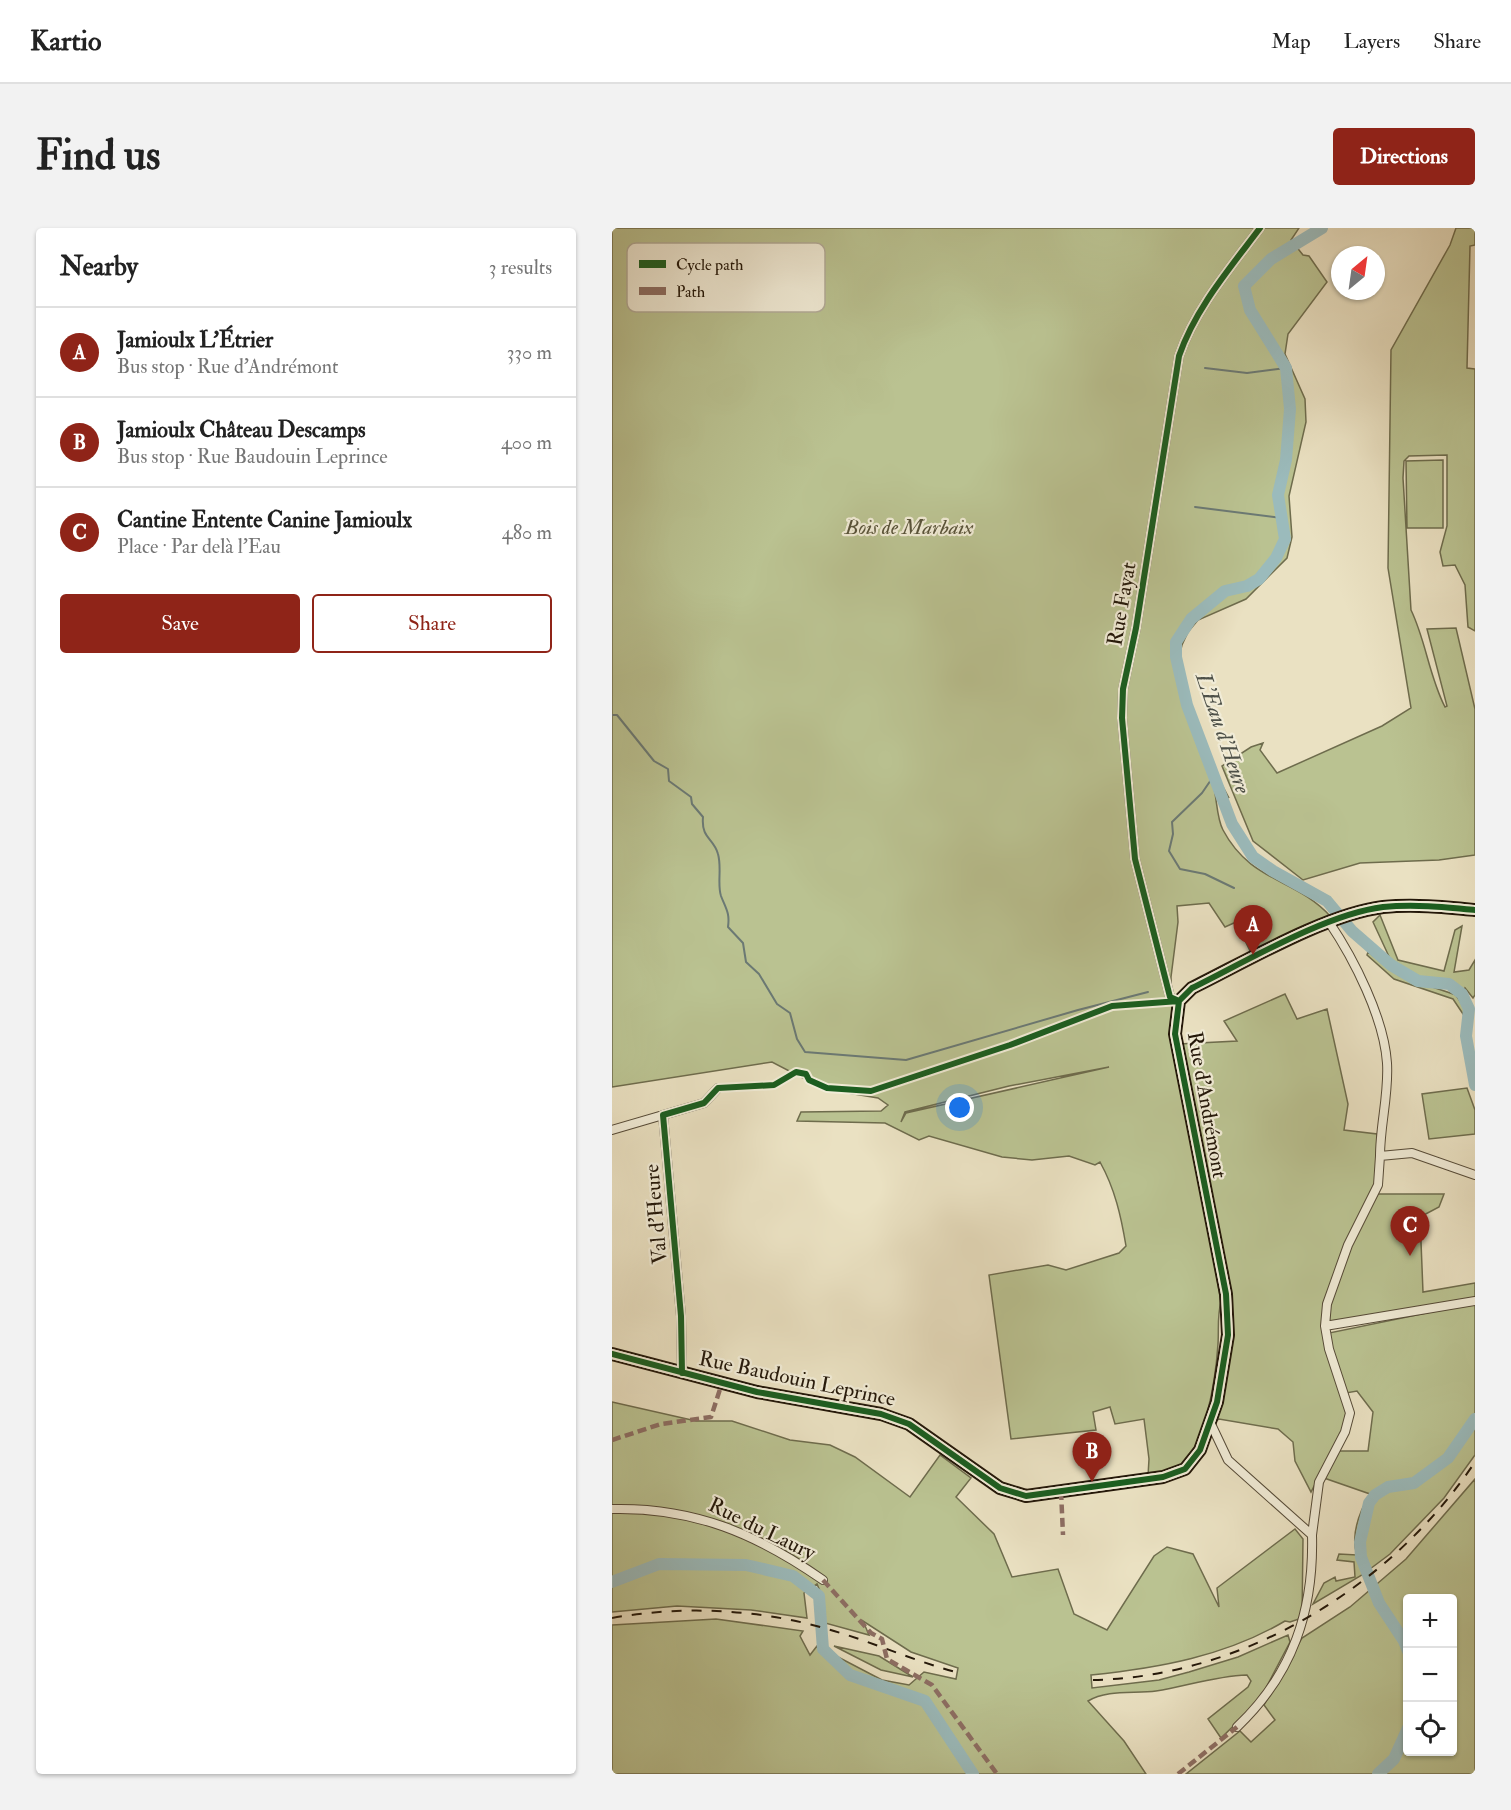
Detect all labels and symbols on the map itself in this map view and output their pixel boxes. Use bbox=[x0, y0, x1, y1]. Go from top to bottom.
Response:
legend bbox=[627, 243, 825, 312]
north arrow bbox=[1331, 246, 1385, 300]
text: Cycle path bbox=[676, 255, 744, 276]
text: Path bbox=[676, 282, 706, 302]
park label: Bois de Marbaix bbox=[844, 514, 973, 541]
street label: Rue Fayat bbox=[1101, 560, 1143, 648]
water label: L'Eau d'Heure bbox=[1189, 668, 1257, 798]
pin: A bbox=[1234, 906, 1272, 955]
street label: Rue d'Andrémont bbox=[1181, 1029, 1233, 1181]
your location bbox=[945, 1093, 974, 1122]
street label: Val d'Heure bbox=[638, 1163, 674, 1265]
pin: C bbox=[1390, 1206, 1430, 1256]
street label: Rue Baudouin Leprince bbox=[696, 1345, 898, 1413]
pin: B bbox=[1072, 1432, 1112, 1482]
street label: Rue du Laury bbox=[704, 1491, 821, 1567]

